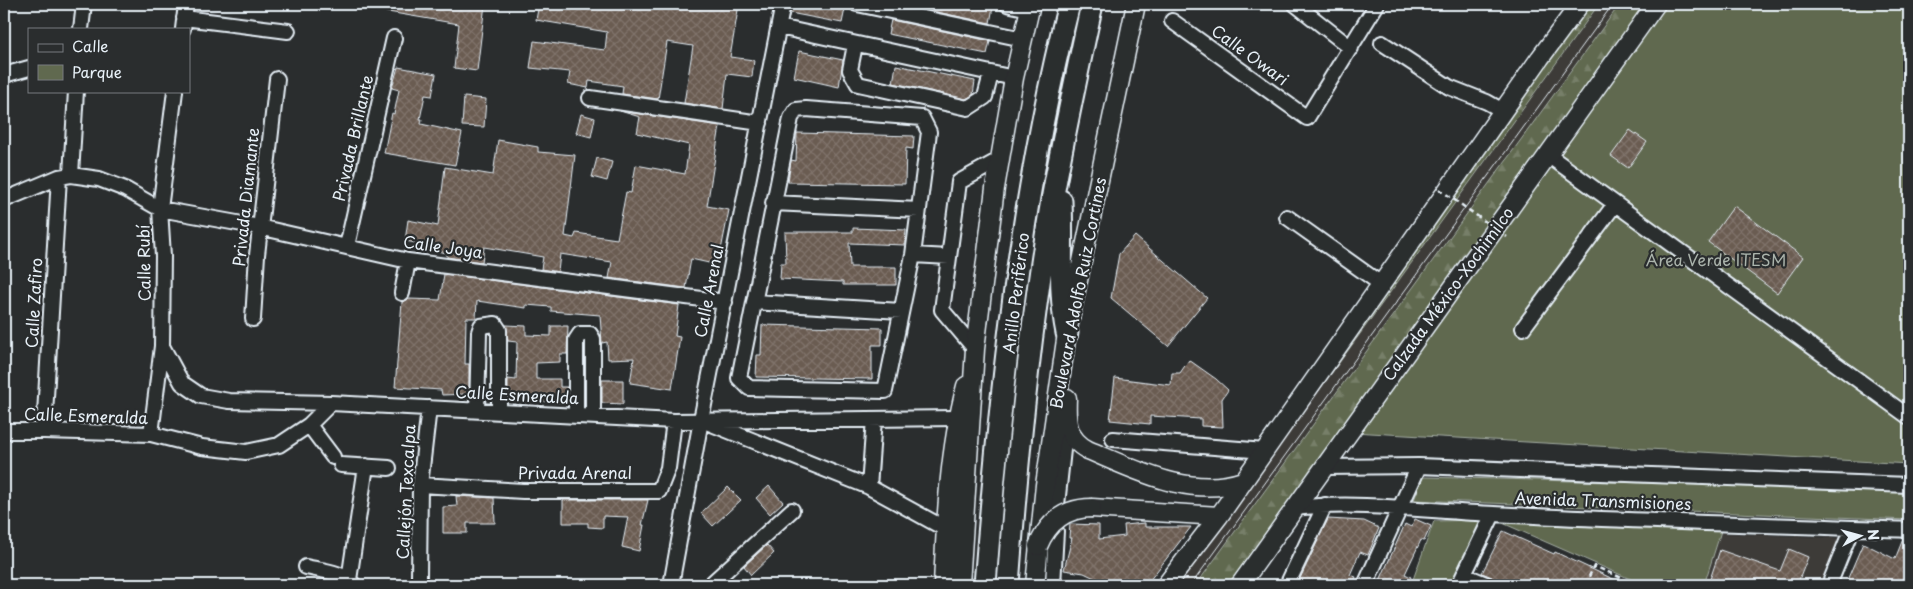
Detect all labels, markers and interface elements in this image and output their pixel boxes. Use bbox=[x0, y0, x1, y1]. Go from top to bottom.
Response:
street label: Calle Owari bbox=[1207, 18, 1294, 90]
legend bbox=[28, 28, 190, 92]
text: Calle bbox=[72, 34, 109, 57]
text: Parque bbox=[72, 60, 122, 83]
street label: Privada Brillante bbox=[326, 72, 378, 203]
street label: Privada Diamante bbox=[226, 126, 264, 267]
street label: Boulevard Adolfo Ruiz Cortines bbox=[1043, 175, 1111, 411]
street label: Calzada México-Xochimilco bbox=[1376, 201, 1519, 385]
street label: Calle Rubí bbox=[130, 224, 156, 302]
street label: Calle Joya bbox=[402, 229, 485, 263]
street label: Anillo Periférico bbox=[996, 231, 1034, 355]
street label: Calle Arenal bbox=[687, 242, 729, 340]
park label: Área Verde ITESM bbox=[1646, 247, 1786, 271]
street label: Calle Zafiro bbox=[19, 257, 47, 349]
street label: Calle Esmeralda bbox=[454, 379, 580, 409]
street label: Calle Esmeralda bbox=[24, 401, 149, 429]
street label: Callejón Texcalpa bbox=[389, 424, 421, 560]
street label: Privada Arenal bbox=[518, 460, 632, 484]
street label: Avenida Transmisiones bbox=[1514, 485, 1692, 515]
north arrow bbox=[1836, 512, 1886, 562]
text: N bbox=[1862, 528, 1884, 541]

